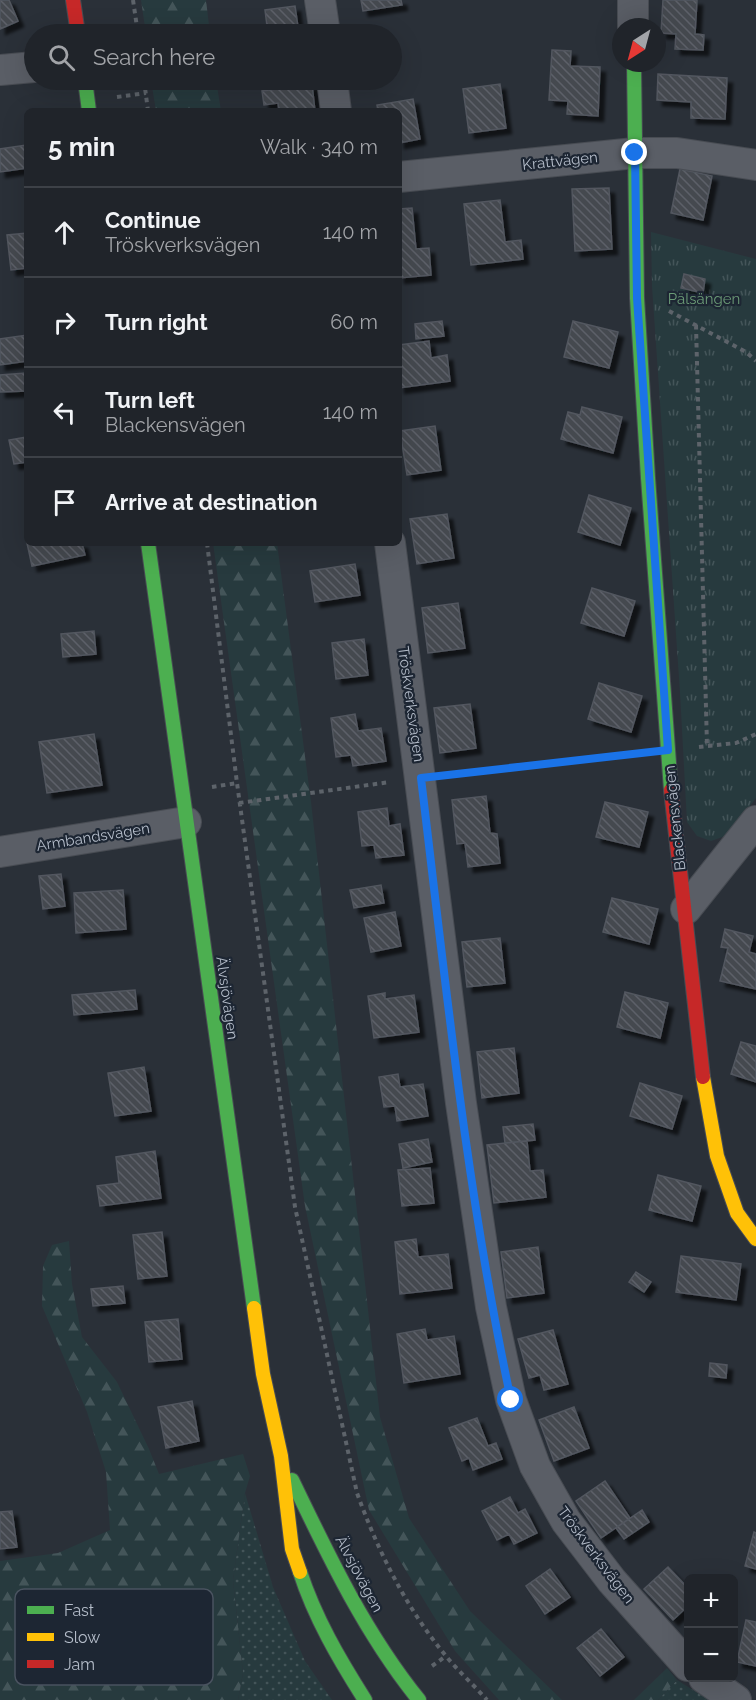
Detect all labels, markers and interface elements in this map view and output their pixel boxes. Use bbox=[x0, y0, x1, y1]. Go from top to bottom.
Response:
north arrow bbox=[612, 18, 666, 72]
search box bbox=[24, 24, 402, 90]
icon: search bbox=[45, 41, 78, 74]
text: Search here bbox=[93, 44, 215, 70]
text: 5 min bbox=[48, 132, 115, 162]
text: Walk · 340 m bbox=[260, 135, 378, 159]
route end bbox=[621, 139, 647, 165]
street label: Krattvägen bbox=[521, 148, 599, 174]
text: Continue bbox=[105, 207, 201, 233]
icon: ahead bbox=[48, 216, 81, 249]
text: 140 m bbox=[323, 220, 378, 244]
text: Tröskverksvägen bbox=[105, 233, 260, 257]
park label: Pälsängen bbox=[668, 290, 740, 308]
icon: right bbox=[48, 306, 81, 339]
text: Turn right bbox=[105, 309, 208, 335]
text: 60 m bbox=[330, 310, 378, 334]
text: Turn left bbox=[105, 387, 195, 413]
icon: left bbox=[48, 396, 81, 429]
text: 140 m bbox=[323, 400, 378, 424]
text: Blackensvägen bbox=[105, 413, 246, 437]
icon: arrive bbox=[48, 486, 81, 519]
text: Arrive at destination bbox=[105, 489, 318, 515]
street label: Tröskverksvägen bbox=[394, 645, 428, 763]
street label: Blackensvägen bbox=[661, 765, 689, 871]
street label: Armbandsvägen bbox=[35, 819, 151, 855]
street label: Älvsjövägen bbox=[212, 955, 243, 1041]
route start bbox=[497, 1386, 523, 1412]
street label: Tröskverksvägen bbox=[554, 1503, 638, 1607]
street label: Älvsjövägen bbox=[331, 1532, 388, 1615]
map controls bbox=[684, 1574, 738, 1682]
button: + bbox=[684, 1574, 738, 1628]
legend bbox=[15, 1589, 213, 1685]
text: Fast bbox=[64, 1601, 95, 1620]
text: Slow bbox=[64, 1628, 100, 1647]
button: − bbox=[684, 1628, 738, 1682]
text: Jam bbox=[64, 1655, 95, 1674]

